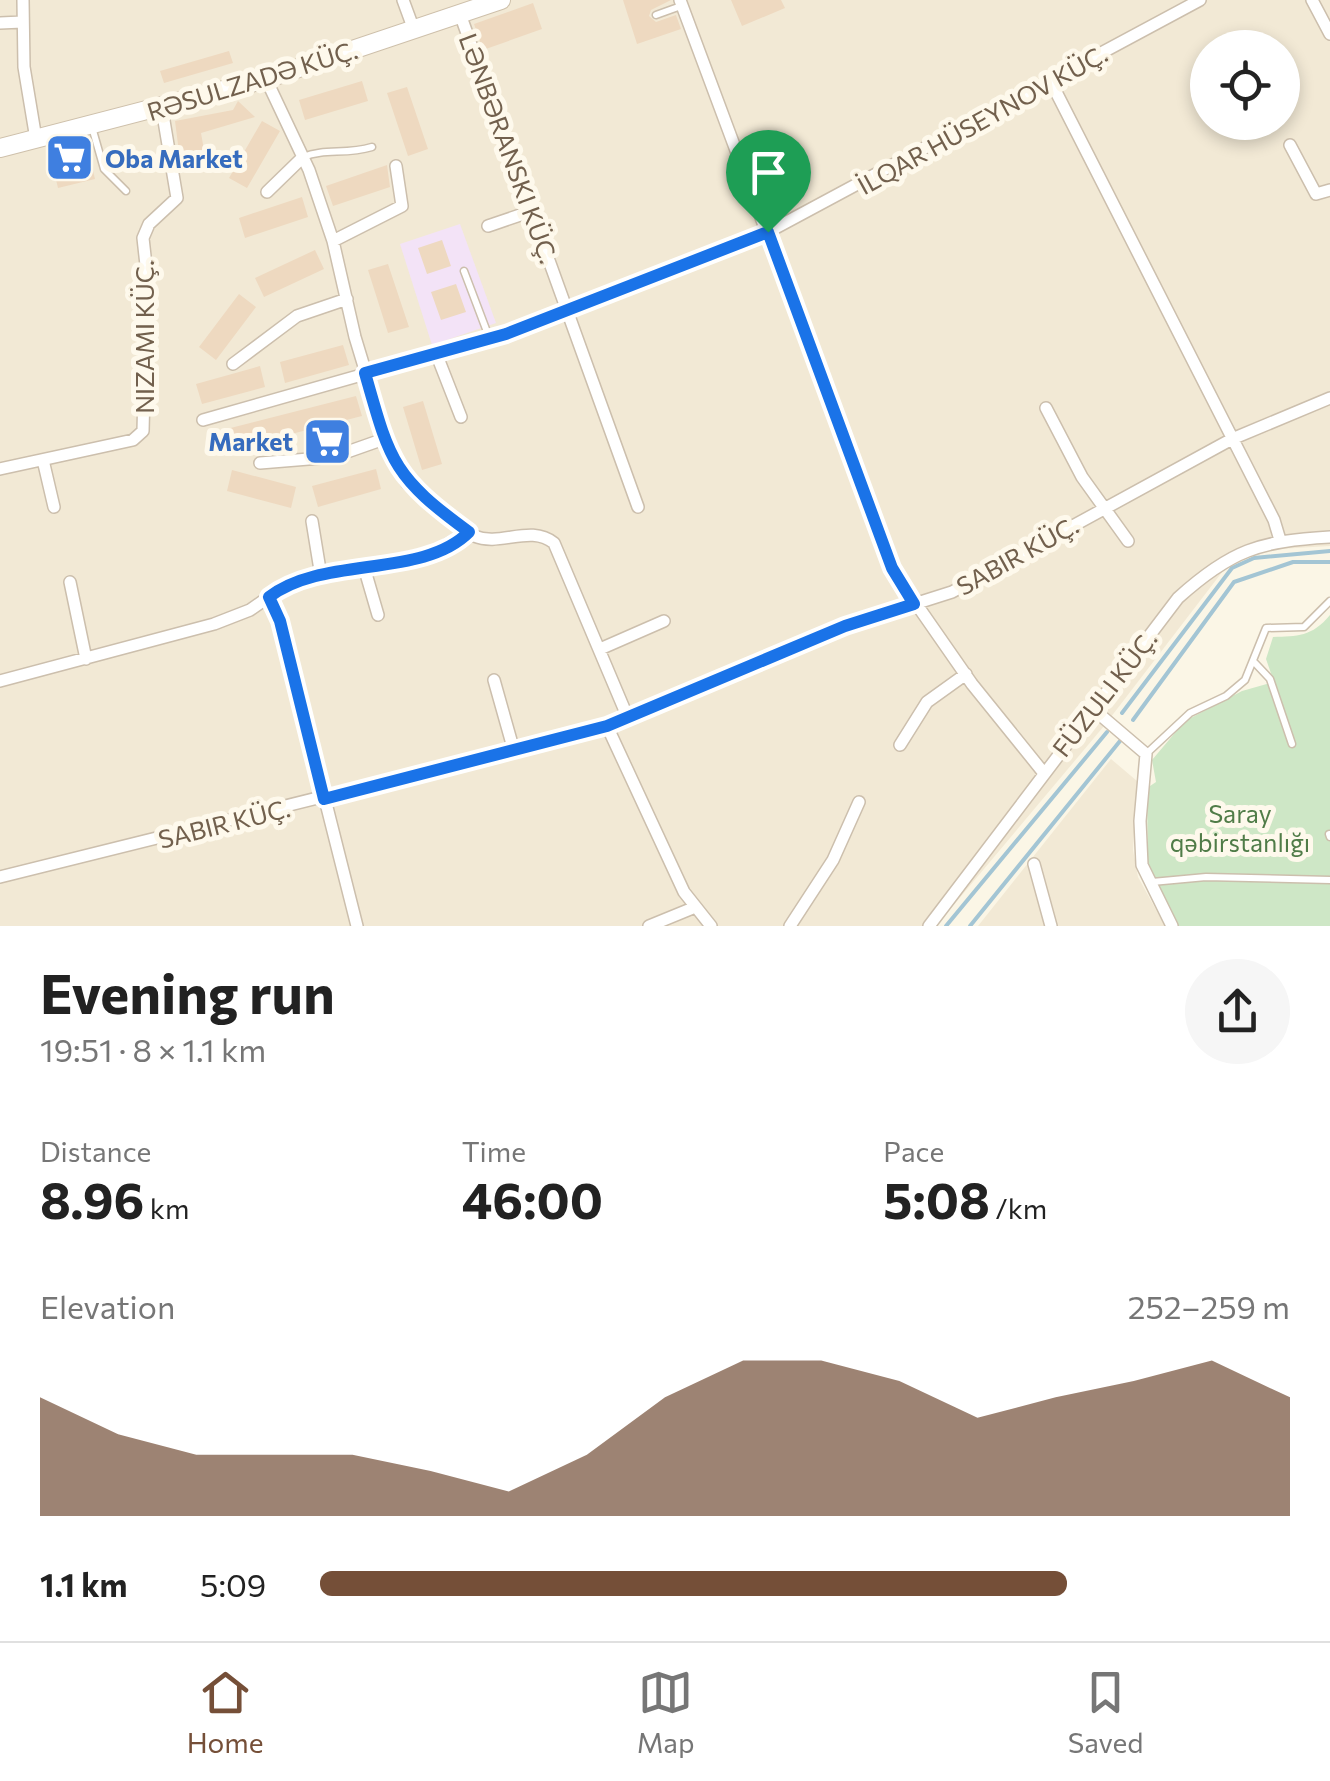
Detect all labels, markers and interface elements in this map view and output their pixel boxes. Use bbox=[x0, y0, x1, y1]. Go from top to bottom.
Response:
street label: LƏNBƏRANSKI KÜÇ. bbox=[453, 29, 565, 267]
map controls bbox=[1190, 30, 1300, 140]
button: locate bbox=[1190, 30, 1300, 140]
street label: RƏSULZADƏ KÜÇ. bbox=[143, 34, 361, 126]
street label: İLQAR HÜSEYNOV KÜÇ. bbox=[852, 38, 1112, 200]
pin bbox=[726, 130, 811, 233]
supermarket icon: Oba Market bbox=[44, 132, 96, 184]
place label: Oba Market bbox=[105, 143, 243, 173]
icon: arrive bbox=[741, 145, 796, 200]
street label: NIZAMI KÜÇ. bbox=[129, 260, 159, 414]
supermarket icon: Market bbox=[302, 415, 354, 467]
place label: Market bbox=[208, 426, 293, 456]
street label: SABIR KÜÇ. bbox=[951, 509, 1083, 601]
street label: FÜZULI KÜÇ. bbox=[1045, 624, 1163, 762]
street label: SABIR KÜÇ. bbox=[155, 792, 293, 854]
park label: Saray qəbirstanlığı bbox=[1170, 798, 1310, 857]
text: Evening run bbox=[40, 958, 335, 1025]
button: share bbox=[1185, 959, 1290, 1064]
text: 19:51 · 8 × 1.1 km bbox=[40, 1029, 266, 1069]
text: Distance bbox=[40, 1134, 151, 1168]
text: Time bbox=[462, 1134, 526, 1168]
text: Pace bbox=[883, 1134, 944, 1168]
text: 8.96 bbox=[40, 1168, 144, 1229]
text: 46:00 bbox=[462, 1168, 603, 1229]
text: 5:08 bbox=[883, 1168, 990, 1229]
text: km bbox=[144, 1191, 189, 1225]
text: /km bbox=[990, 1191, 1047, 1225]
text: Elevation bbox=[40, 1286, 175, 1326]
text: 252–259 m bbox=[1128, 1286, 1290, 1326]
text: 1.1 km bbox=[40, 1564, 127, 1604]
text: 5:09 bbox=[200, 1564, 266, 1604]
tab: Home bbox=[187, 1665, 264, 1759]
tab: Map bbox=[637, 1665, 695, 1759]
tab: Saved bbox=[1068, 1665, 1143, 1759]

